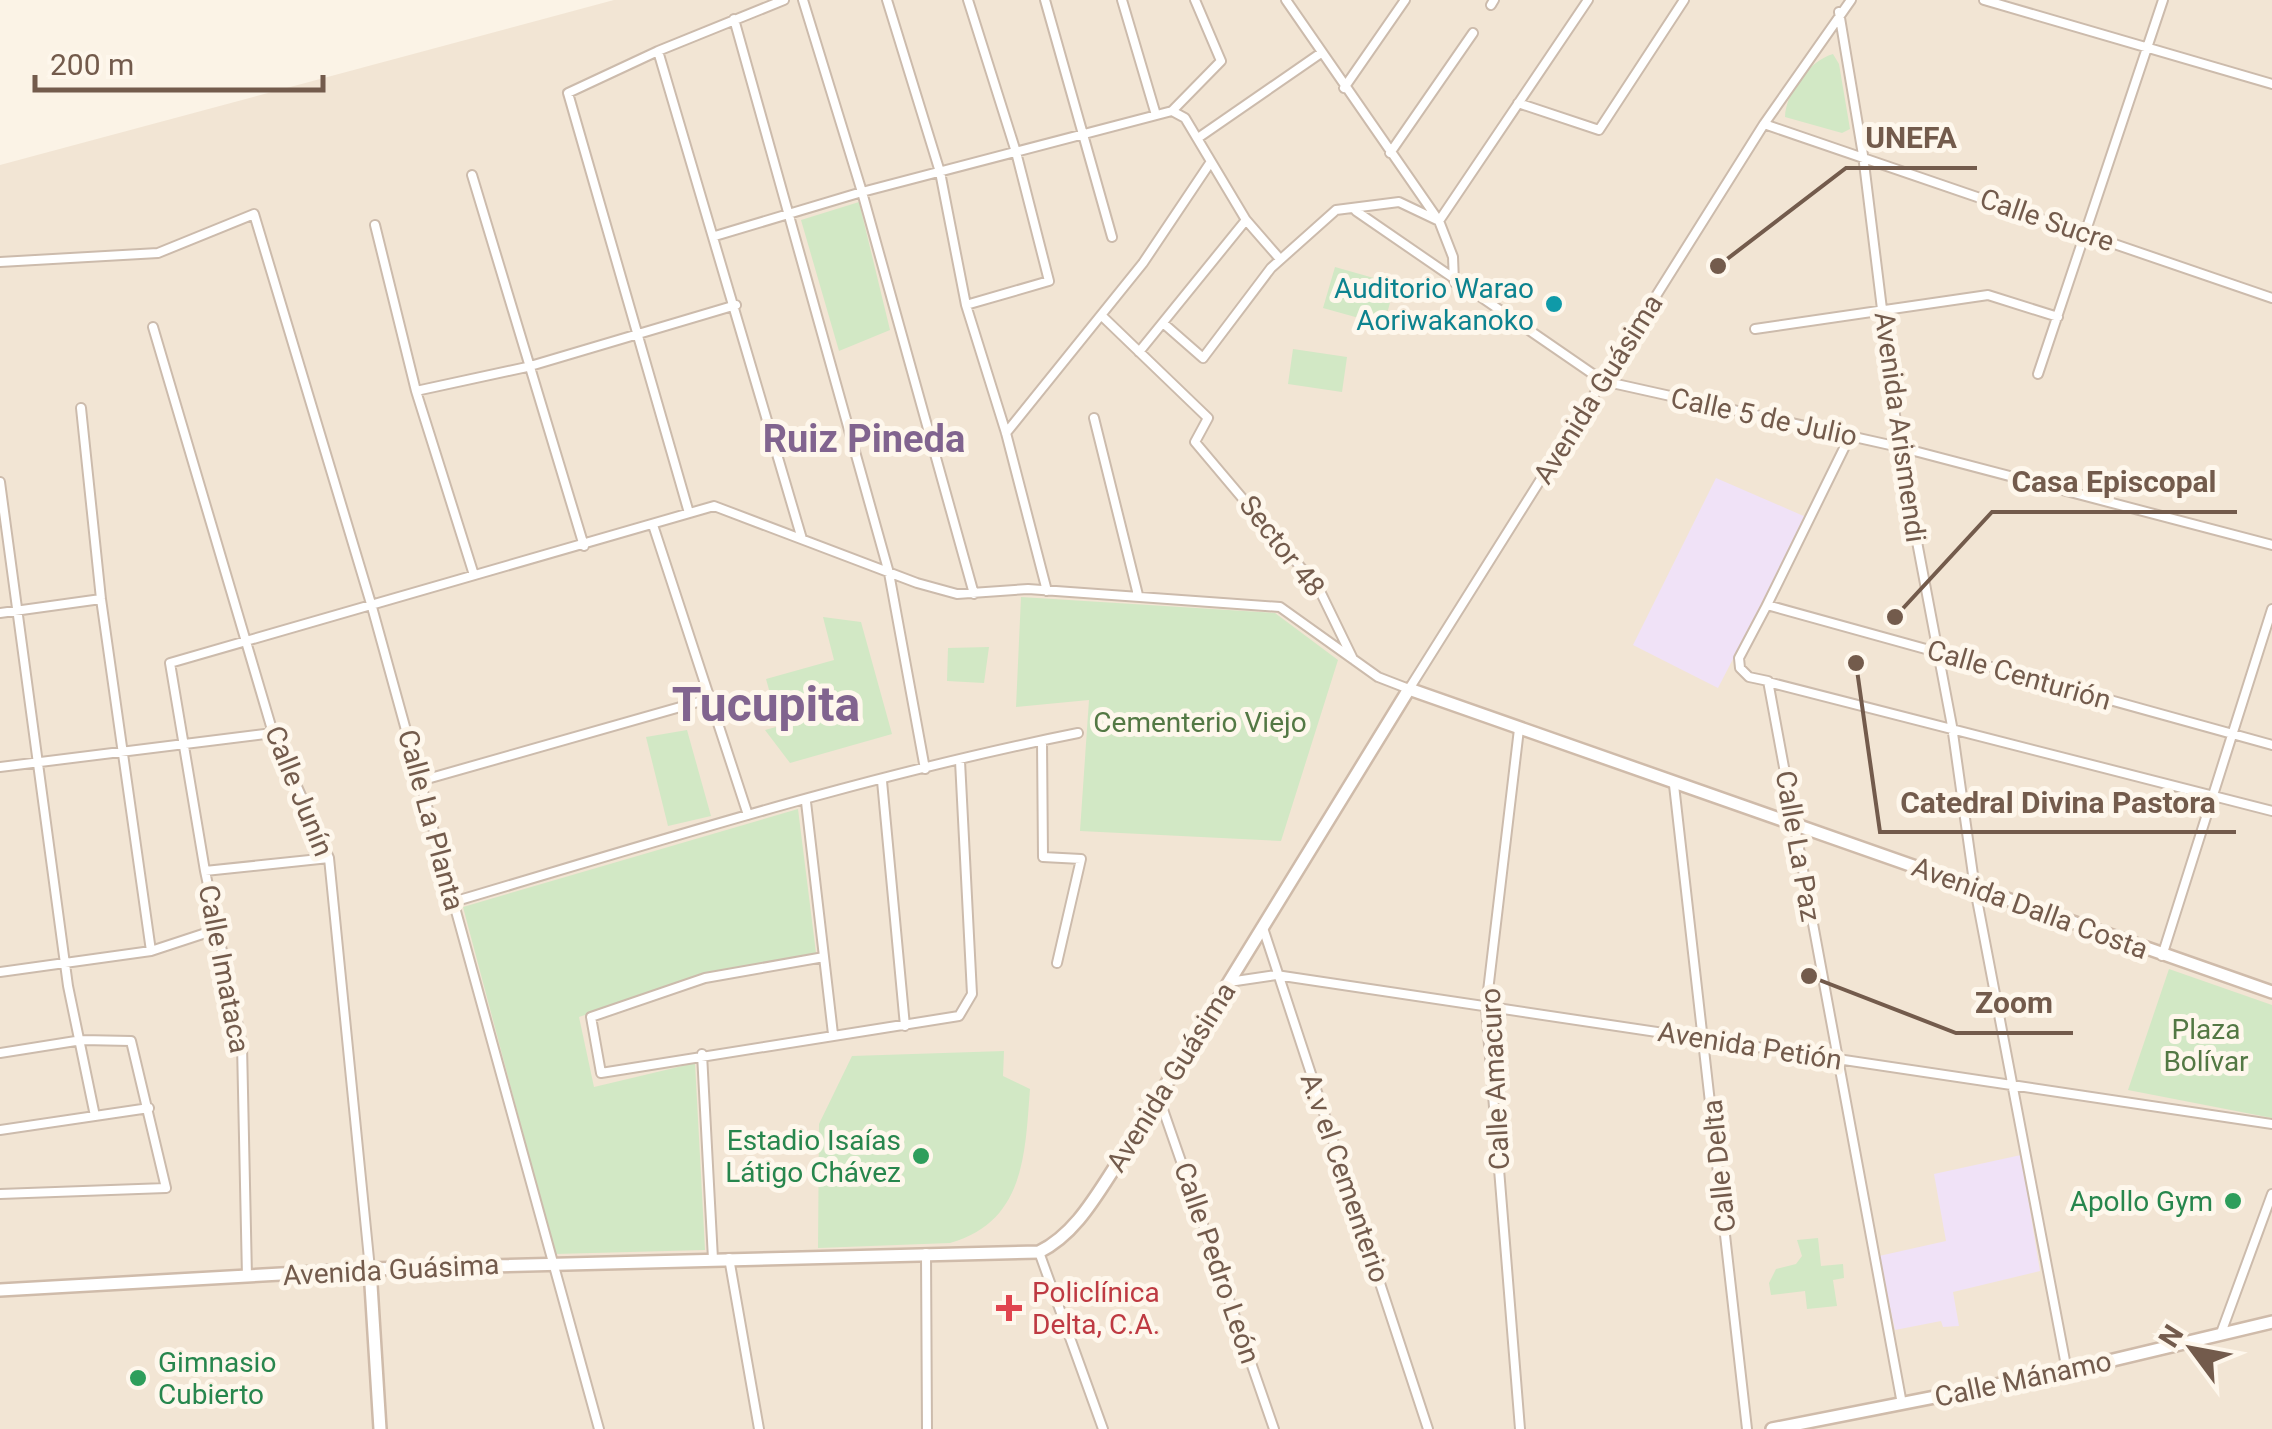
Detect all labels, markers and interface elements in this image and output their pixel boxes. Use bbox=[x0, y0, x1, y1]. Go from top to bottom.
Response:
scale bar bbox=[35, 30, 322, 92]
text: 200 m bbox=[50, 47, 134, 82]
callout: UNEFA bbox=[1846, 108, 1977, 168]
text: UNEFA bbox=[1865, 120, 1958, 155]
street label: Calle Sucre bbox=[1976, 182, 2118, 258]
place label: Auditorio Warao Aoriwakanoko bbox=[1334, 272, 1534, 337]
street label: Avenida Guásima bbox=[1527, 288, 1669, 490]
marker: Auditorio Warao Aoriwakanoko bbox=[1543, 293, 1565, 315]
street label: Avenida Arismendi bbox=[1867, 310, 1933, 544]
street label: Calle 5 de Julio bbox=[1668, 381, 1860, 453]
district label: Ruiz Pineda bbox=[763, 417, 965, 461]
callout: Casa Episcopal bbox=[1992, 452, 2237, 512]
text: Casa Episcopal bbox=[2011, 464, 2217, 499]
street label: Sector 48 bbox=[1232, 489, 1332, 603]
street label: Calle Centurión bbox=[1923, 633, 2115, 717]
district label: Tucupita bbox=[672, 676, 860, 733]
park label: Cementerio Viejo bbox=[1093, 706, 1307, 739]
street label: Calle Junín bbox=[258, 721, 340, 861]
street label: Calle La Planta bbox=[391, 726, 471, 914]
street label: Calle La Paz bbox=[1768, 768, 1828, 924]
callout: Catedral Divina Pastora bbox=[1880, 772, 2236, 832]
text: Catedral Divina Pastora bbox=[1900, 785, 2216, 820]
street label: Avenida Dalla Costa bbox=[1908, 850, 2152, 966]
street label: Calle Imataca bbox=[192, 882, 256, 1056]
callout: Zoom bbox=[1956, 973, 2073, 1033]
street label: Avenida Guásima bbox=[1100, 976, 1242, 1178]
text: Zoom bbox=[1975, 985, 2053, 1020]
street label: Calle Amacuro bbox=[1474, 987, 1516, 1171]
park label: Plaza Bolívar bbox=[2163, 1013, 2249, 1078]
street label: Avenida Petión bbox=[1656, 1015, 1844, 1077]
street label: A.v el Cementerio bbox=[1294, 1069, 1396, 1287]
street label: Calle Delta bbox=[1696, 1098, 1742, 1234]
place label: Estadio Isaías Látigo Chávez bbox=[725, 1124, 901, 1189]
marker: Estadio Isaías Látigo Chávez bbox=[910, 1145, 932, 1167]
street label: Calle Pedro León bbox=[1167, 1158, 1267, 1368]
place label: Apollo Gym bbox=[2070, 1185, 2213, 1218]
marker: Apollo Gym bbox=[2222, 1190, 2244, 1212]
street label: Avenida Guásima bbox=[282, 1248, 500, 1292]
place label: Policlínica Delta, C.A. bbox=[1032, 1276, 1160, 1341]
marker: Policlínica Delta, C.A. bbox=[996, 1295, 1022, 1321]
north arrow bbox=[2142, 1299, 2242, 1399]
text: N bbox=[2152, 1319, 2190, 1353]
street label: Calle Mánamo bbox=[1932, 1344, 2114, 1414]
place label: Gimnasio Cubierto bbox=[158, 1346, 276, 1411]
marker: Gimnasio Cubierto bbox=[127, 1367, 149, 1389]

